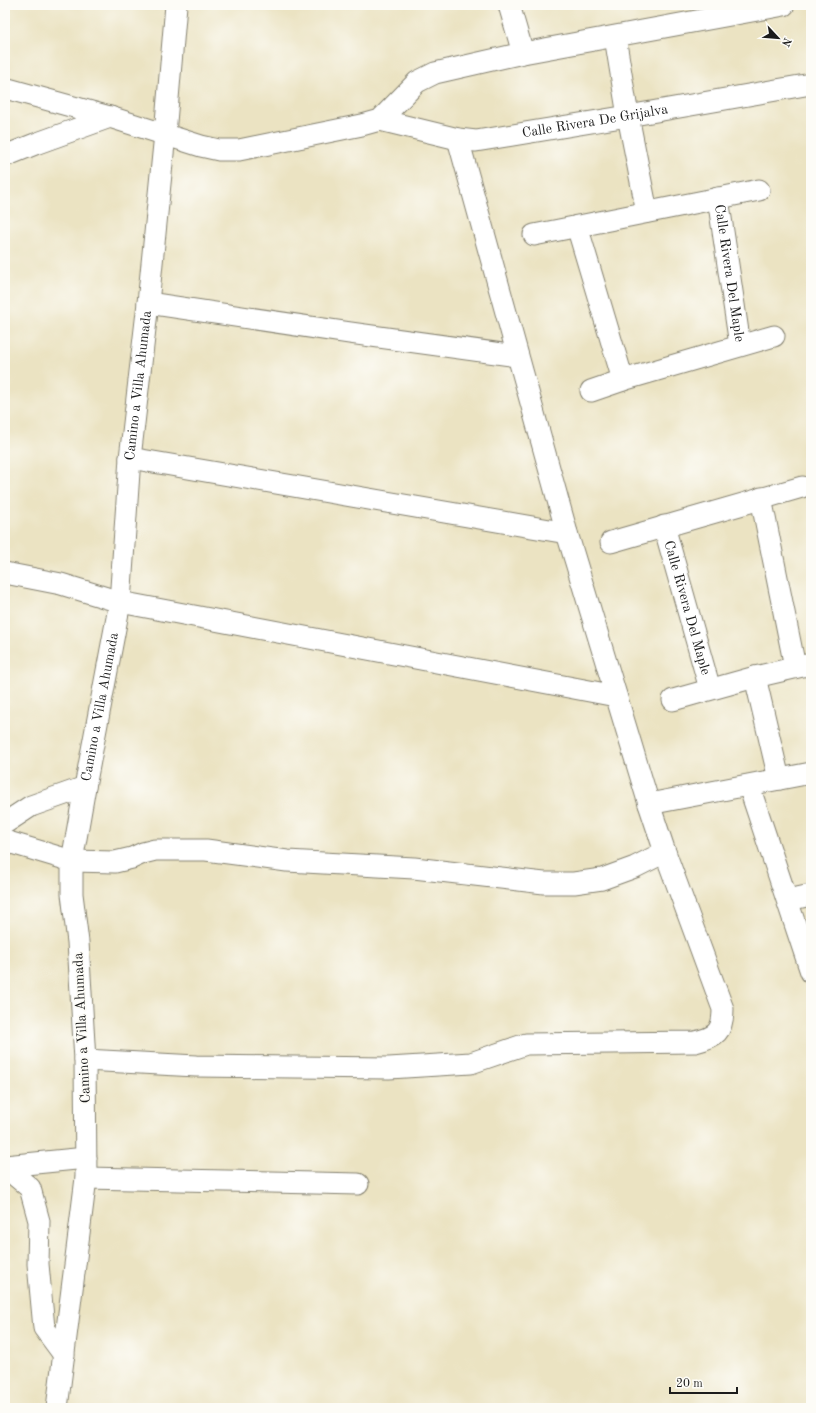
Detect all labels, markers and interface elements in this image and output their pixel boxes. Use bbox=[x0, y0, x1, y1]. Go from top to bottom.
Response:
north arrow bbox=[758, 18, 798, 58]
text: N bbox=[779, 36, 792, 48]
street label: Calle Rivera De Grijalva bbox=[521, 102, 669, 140]
street label: Calle Rivera Del Maple bbox=[712, 203, 746, 343]
street label: Camino a Villa Ahumada bbox=[123, 310, 154, 461]
street label: Calle Rivera Del Maple bbox=[661, 539, 713, 677]
street label: Camino a Villa Ahumada bbox=[79, 631, 121, 782]
street label: Camino a Villa Ahumada bbox=[71, 952, 93, 1104]
scale bar bbox=[670, 1369, 737, 1395]
text: 20 m bbox=[676, 1378, 703, 1390]

